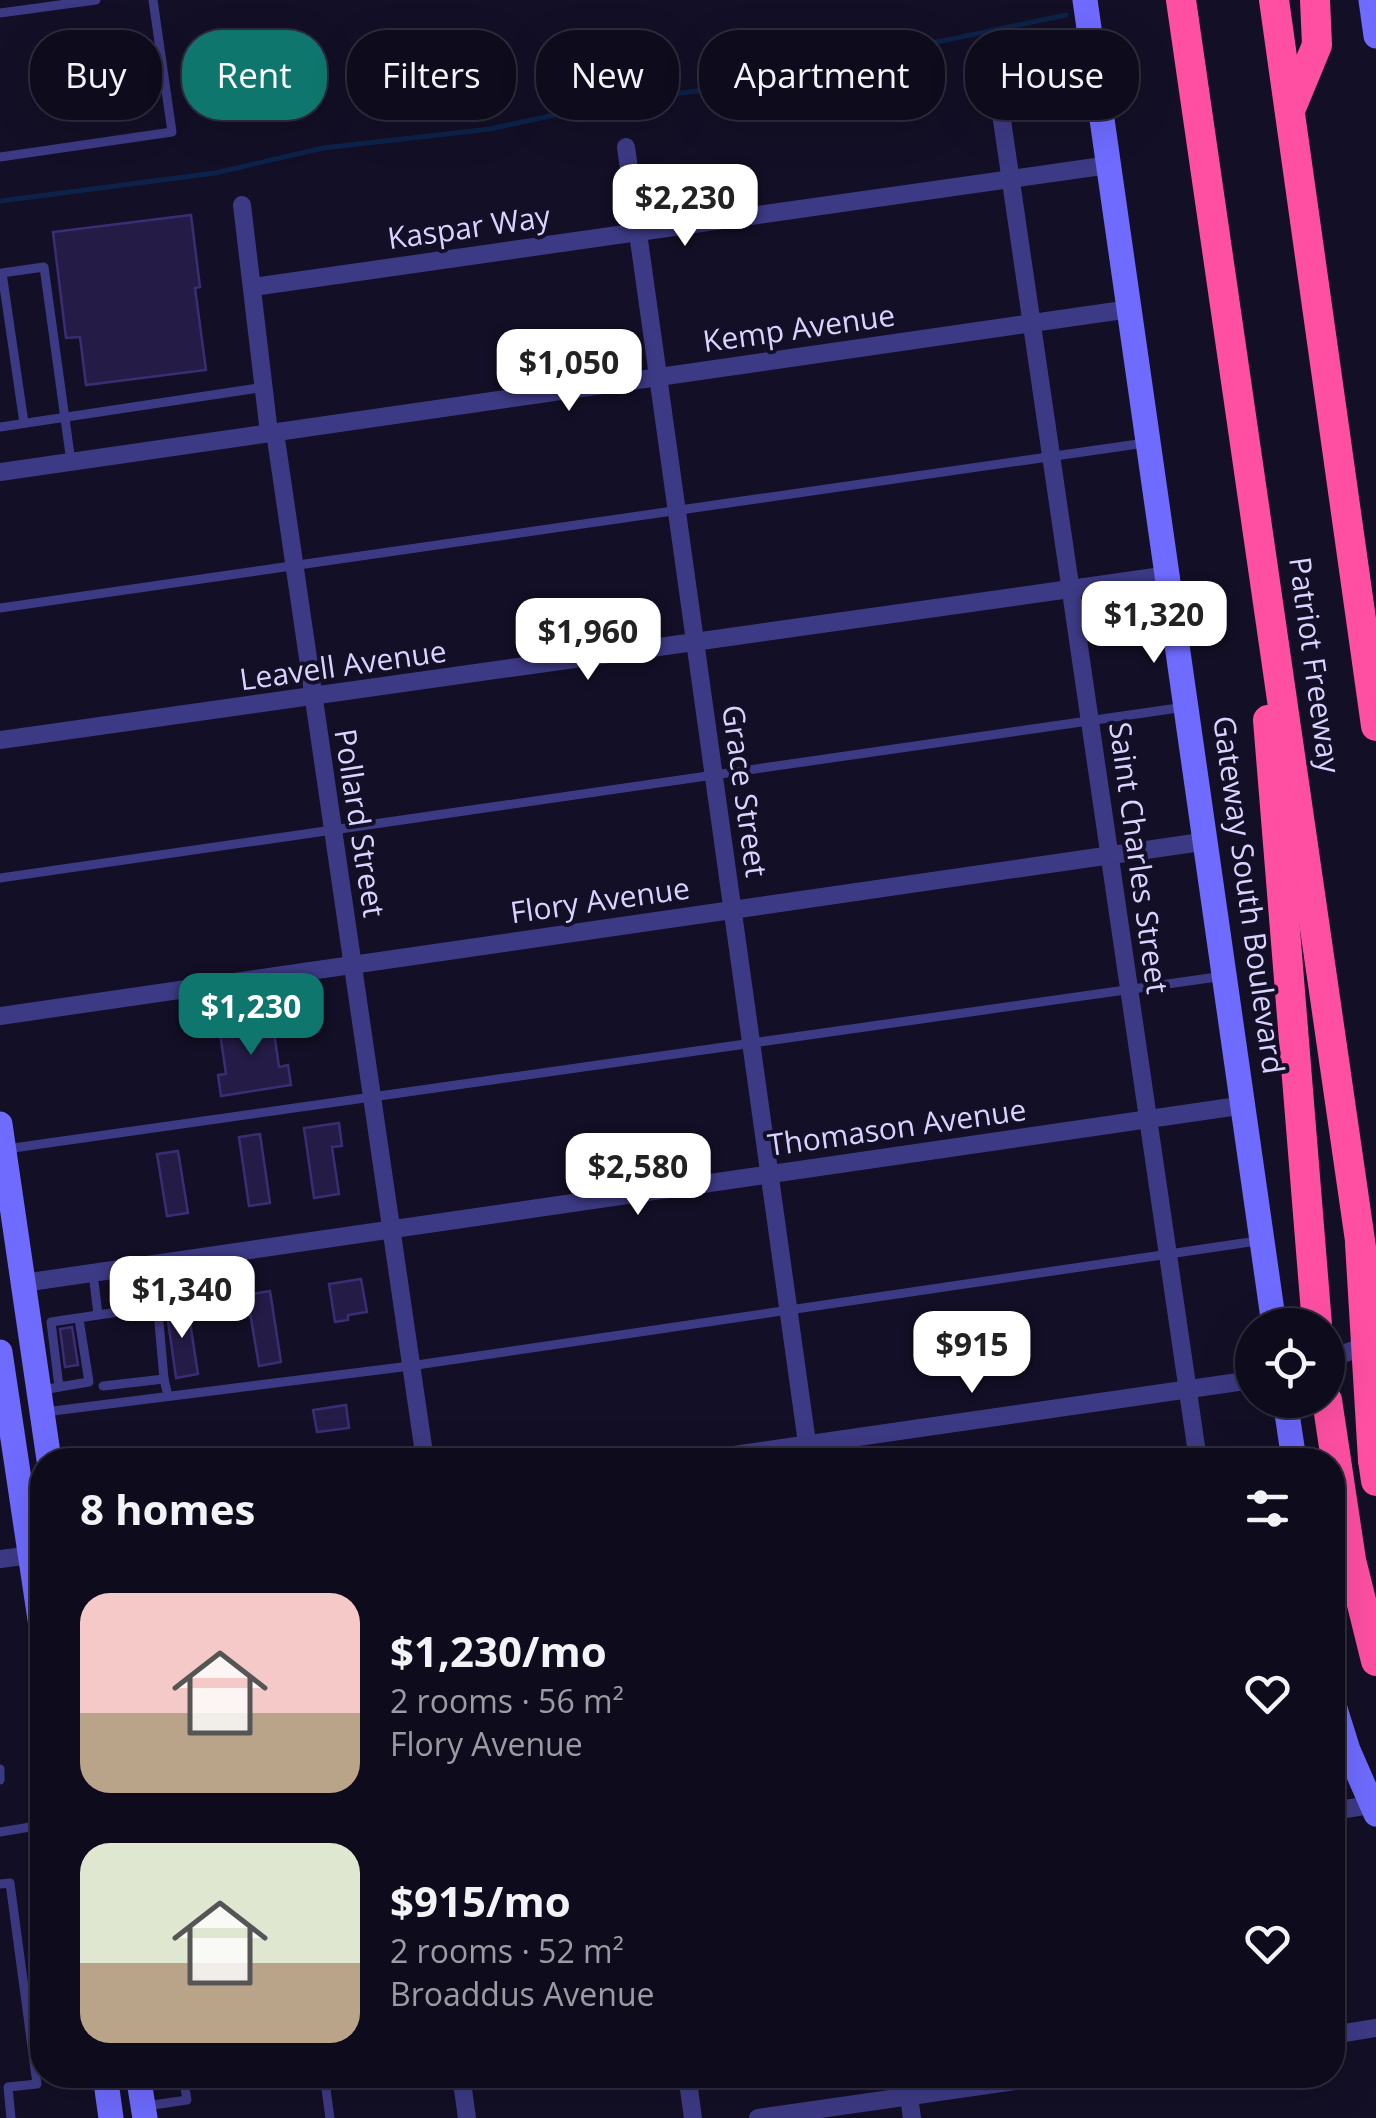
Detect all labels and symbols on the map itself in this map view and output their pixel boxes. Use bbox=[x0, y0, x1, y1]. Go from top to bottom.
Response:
pin: $2,230 bbox=[604, 164, 766, 249]
street label: Kaspar Way bbox=[385, 195, 554, 258]
street label: Kemp Avenue bbox=[700, 294, 897, 361]
pin: $1,050 bbox=[488, 329, 650, 414]
street label: Patriot Freeway bbox=[1280, 554, 1351, 777]
pin: $1,320 bbox=[1073, 581, 1235, 666]
pin: $1,960 bbox=[507, 598, 669, 683]
street label: Leavell Avenue bbox=[237, 630, 449, 699]
street label: Grace Street bbox=[713, 702, 778, 880]
street label: Gateway South Boulevard bbox=[1204, 713, 1295, 1076]
street label: Saint Charles Street bbox=[1100, 719, 1179, 996]
street label: Pollard Street bbox=[325, 726, 396, 920]
street label: Flory Avenue bbox=[507, 867, 692, 932]
pin: $1,230 bbox=[170, 973, 332, 1058]
street label: Thomason Avenue bbox=[765, 1088, 1029, 1165]
pin: $2,580 bbox=[557, 1133, 719, 1218]
pin: $1,340 bbox=[101, 1256, 263, 1341]
pin: $915 bbox=[913, 1311, 1031, 1396]

